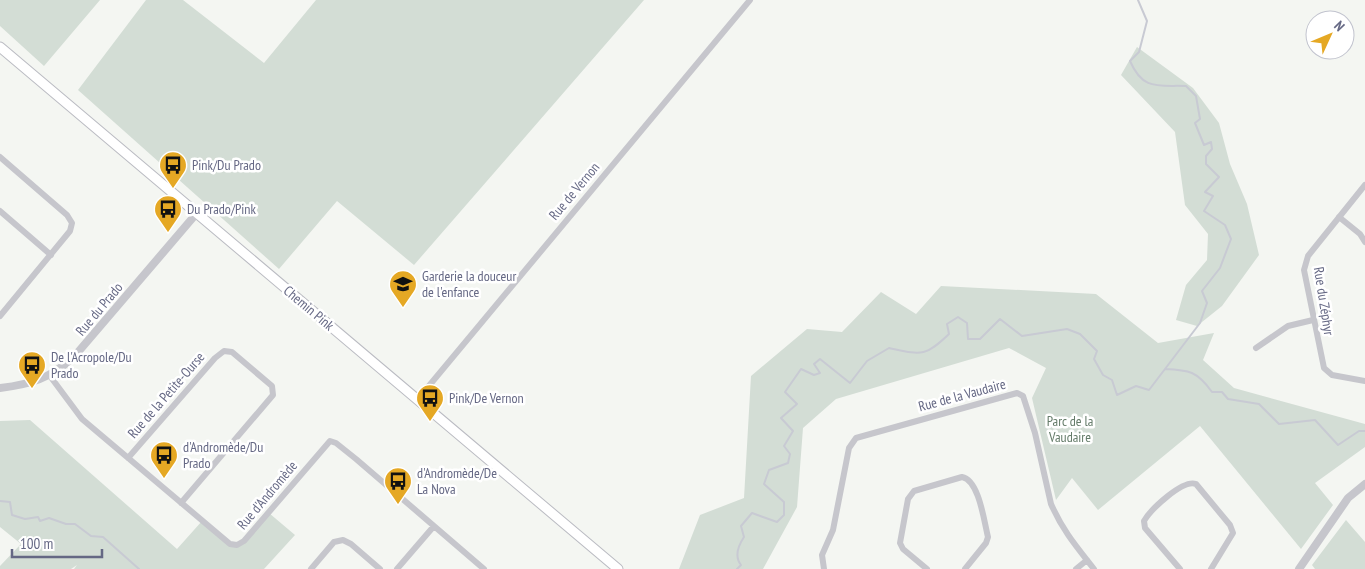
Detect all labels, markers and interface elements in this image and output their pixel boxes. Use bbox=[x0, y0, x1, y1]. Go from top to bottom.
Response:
north arrow bbox=[1305, 10, 1355, 60]
text: N bbox=[1330, 17, 1348, 35]
bus stop icon: Pink/Du Prado bbox=[158, 150, 188, 189]
place label: Pink/Du Prado bbox=[192, 156, 261, 174]
street label: Rue de Vernon bbox=[545, 158, 603, 224]
bus stop icon: Du Prado/Pink bbox=[153, 194, 183, 233]
place label: Du Prado/Pink bbox=[187, 200, 257, 218]
street label: Rue du Zéphyr bbox=[1310, 265, 1338, 337]
place label: Garderie la douceur de l'enfance bbox=[422, 267, 516, 301]
school or university icon: Garderie la douceur de l'enfance bbox=[388, 269, 418, 308]
street label: Rue du Prado bbox=[71, 279, 127, 339]
street label: Chemin Pink bbox=[280, 282, 338, 335]
place label: De l'Acropole/Du Prado bbox=[51, 348, 132, 382]
street label: Rue de la Petite-Ourse bbox=[124, 348, 209, 442]
bus stop icon: De l'Acropole/Du Prado bbox=[17, 350, 47, 389]
street label: Rue de la Vaudaire bbox=[916, 375, 1008, 415]
bus stop icon: Pink/De Vernon bbox=[415, 383, 445, 422]
place label: Pink/De Vernon bbox=[449, 389, 524, 407]
park label: Parc de la Vaudaire bbox=[1047, 412, 1093, 446]
place label: d'Andromède/Du Prado bbox=[183, 438, 263, 472]
bus stop icon: d'Andromède/Du Prado bbox=[149, 440, 179, 479]
street label: Rue d'Andromède bbox=[233, 457, 301, 533]
place label: d'Andromède/De La Nova bbox=[417, 464, 497, 498]
bus stop icon: d'Andromède/De La Nova bbox=[383, 466, 413, 505]
scale bar bbox=[12, 526, 102, 558]
text: 100 m bbox=[20, 534, 53, 553]

